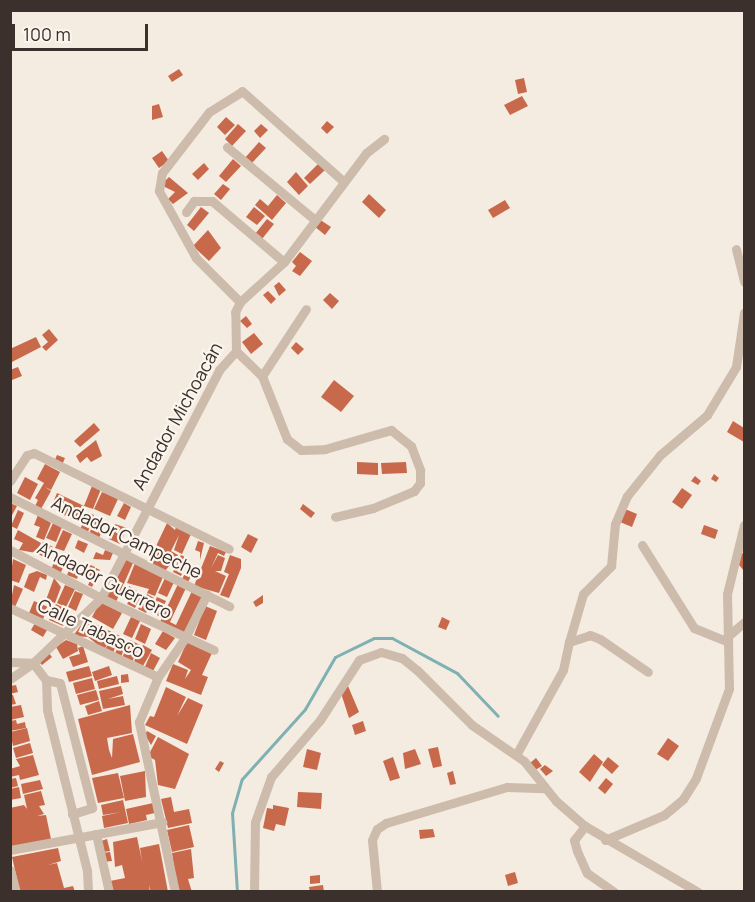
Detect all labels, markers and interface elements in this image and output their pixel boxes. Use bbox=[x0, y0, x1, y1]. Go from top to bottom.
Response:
scale bar bbox=[15, 12, 152, 50]
text: 100 m bbox=[23, 22, 71, 46]
street label: Andador Michoacán bbox=[127, 338, 227, 494]
street label: Andador Campeche bbox=[48, 491, 206, 583]
street label: Andador Guerrero bbox=[34, 537, 176, 623]
street label: Calle Tabasco bbox=[34, 594, 148, 662]

